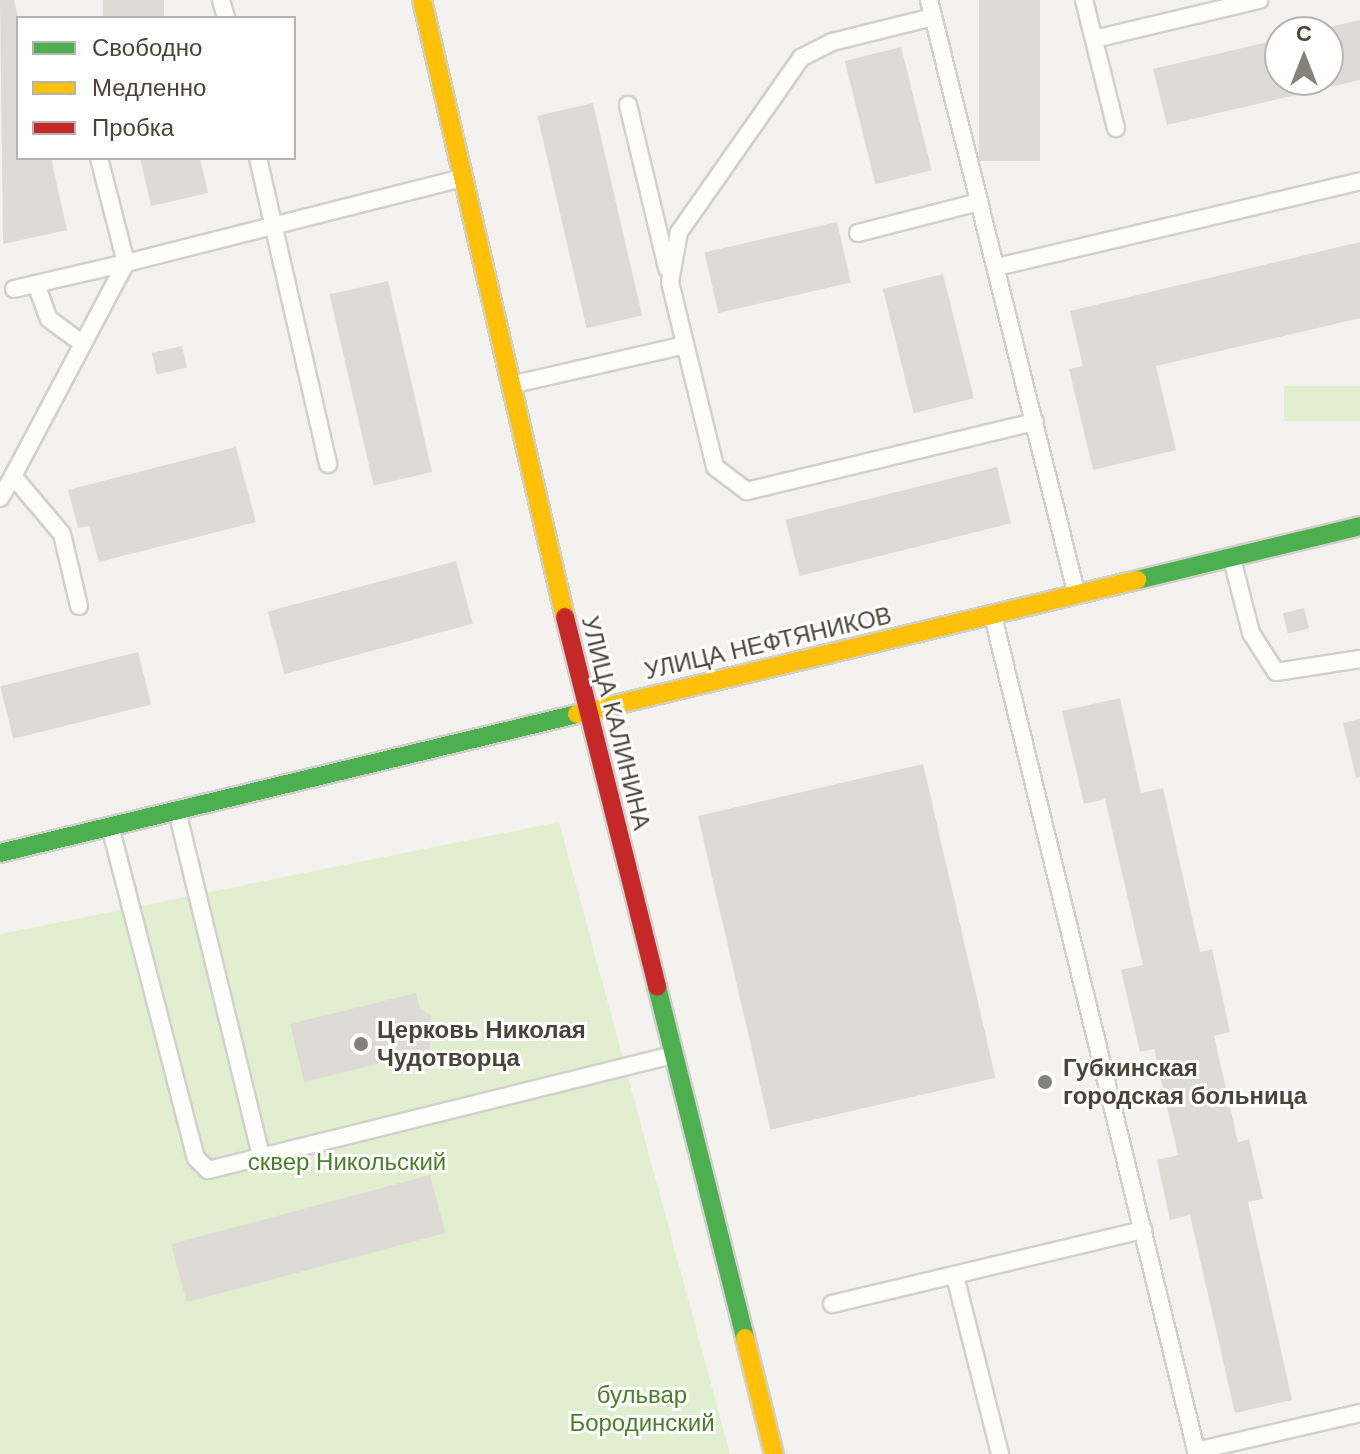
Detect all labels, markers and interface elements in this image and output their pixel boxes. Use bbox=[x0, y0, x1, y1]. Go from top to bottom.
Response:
legend bbox=[16, 16, 296, 160]
north arrow bbox=[1264, 16, 1344, 96]
text: С bbox=[1296, 21, 1312, 46]
text: Свободно bbox=[92, 34, 202, 61]
text: Медленно bbox=[92, 74, 206, 101]
text: Пробка bbox=[92, 114, 174, 141]
street label: УЛИЦА НЕФТЯНИКОВ bbox=[642, 601, 894, 685]
street label: УЛИЦА КАЛИНИНА bbox=[575, 613, 657, 833]
place label: Церковь Николая Чудотворца bbox=[377, 1016, 586, 1072]
marker: Церковь Николая Чудотворца bbox=[352, 1035, 370, 1053]
place label: Губкинская городская больница bbox=[1063, 1054, 1307, 1110]
marker: Губкинская городская больница bbox=[1034, 1071, 1056, 1093]
park label: сквер Никольский bbox=[248, 1148, 446, 1176]
park label: бульвар Бородинский bbox=[569, 1381, 715, 1437]

